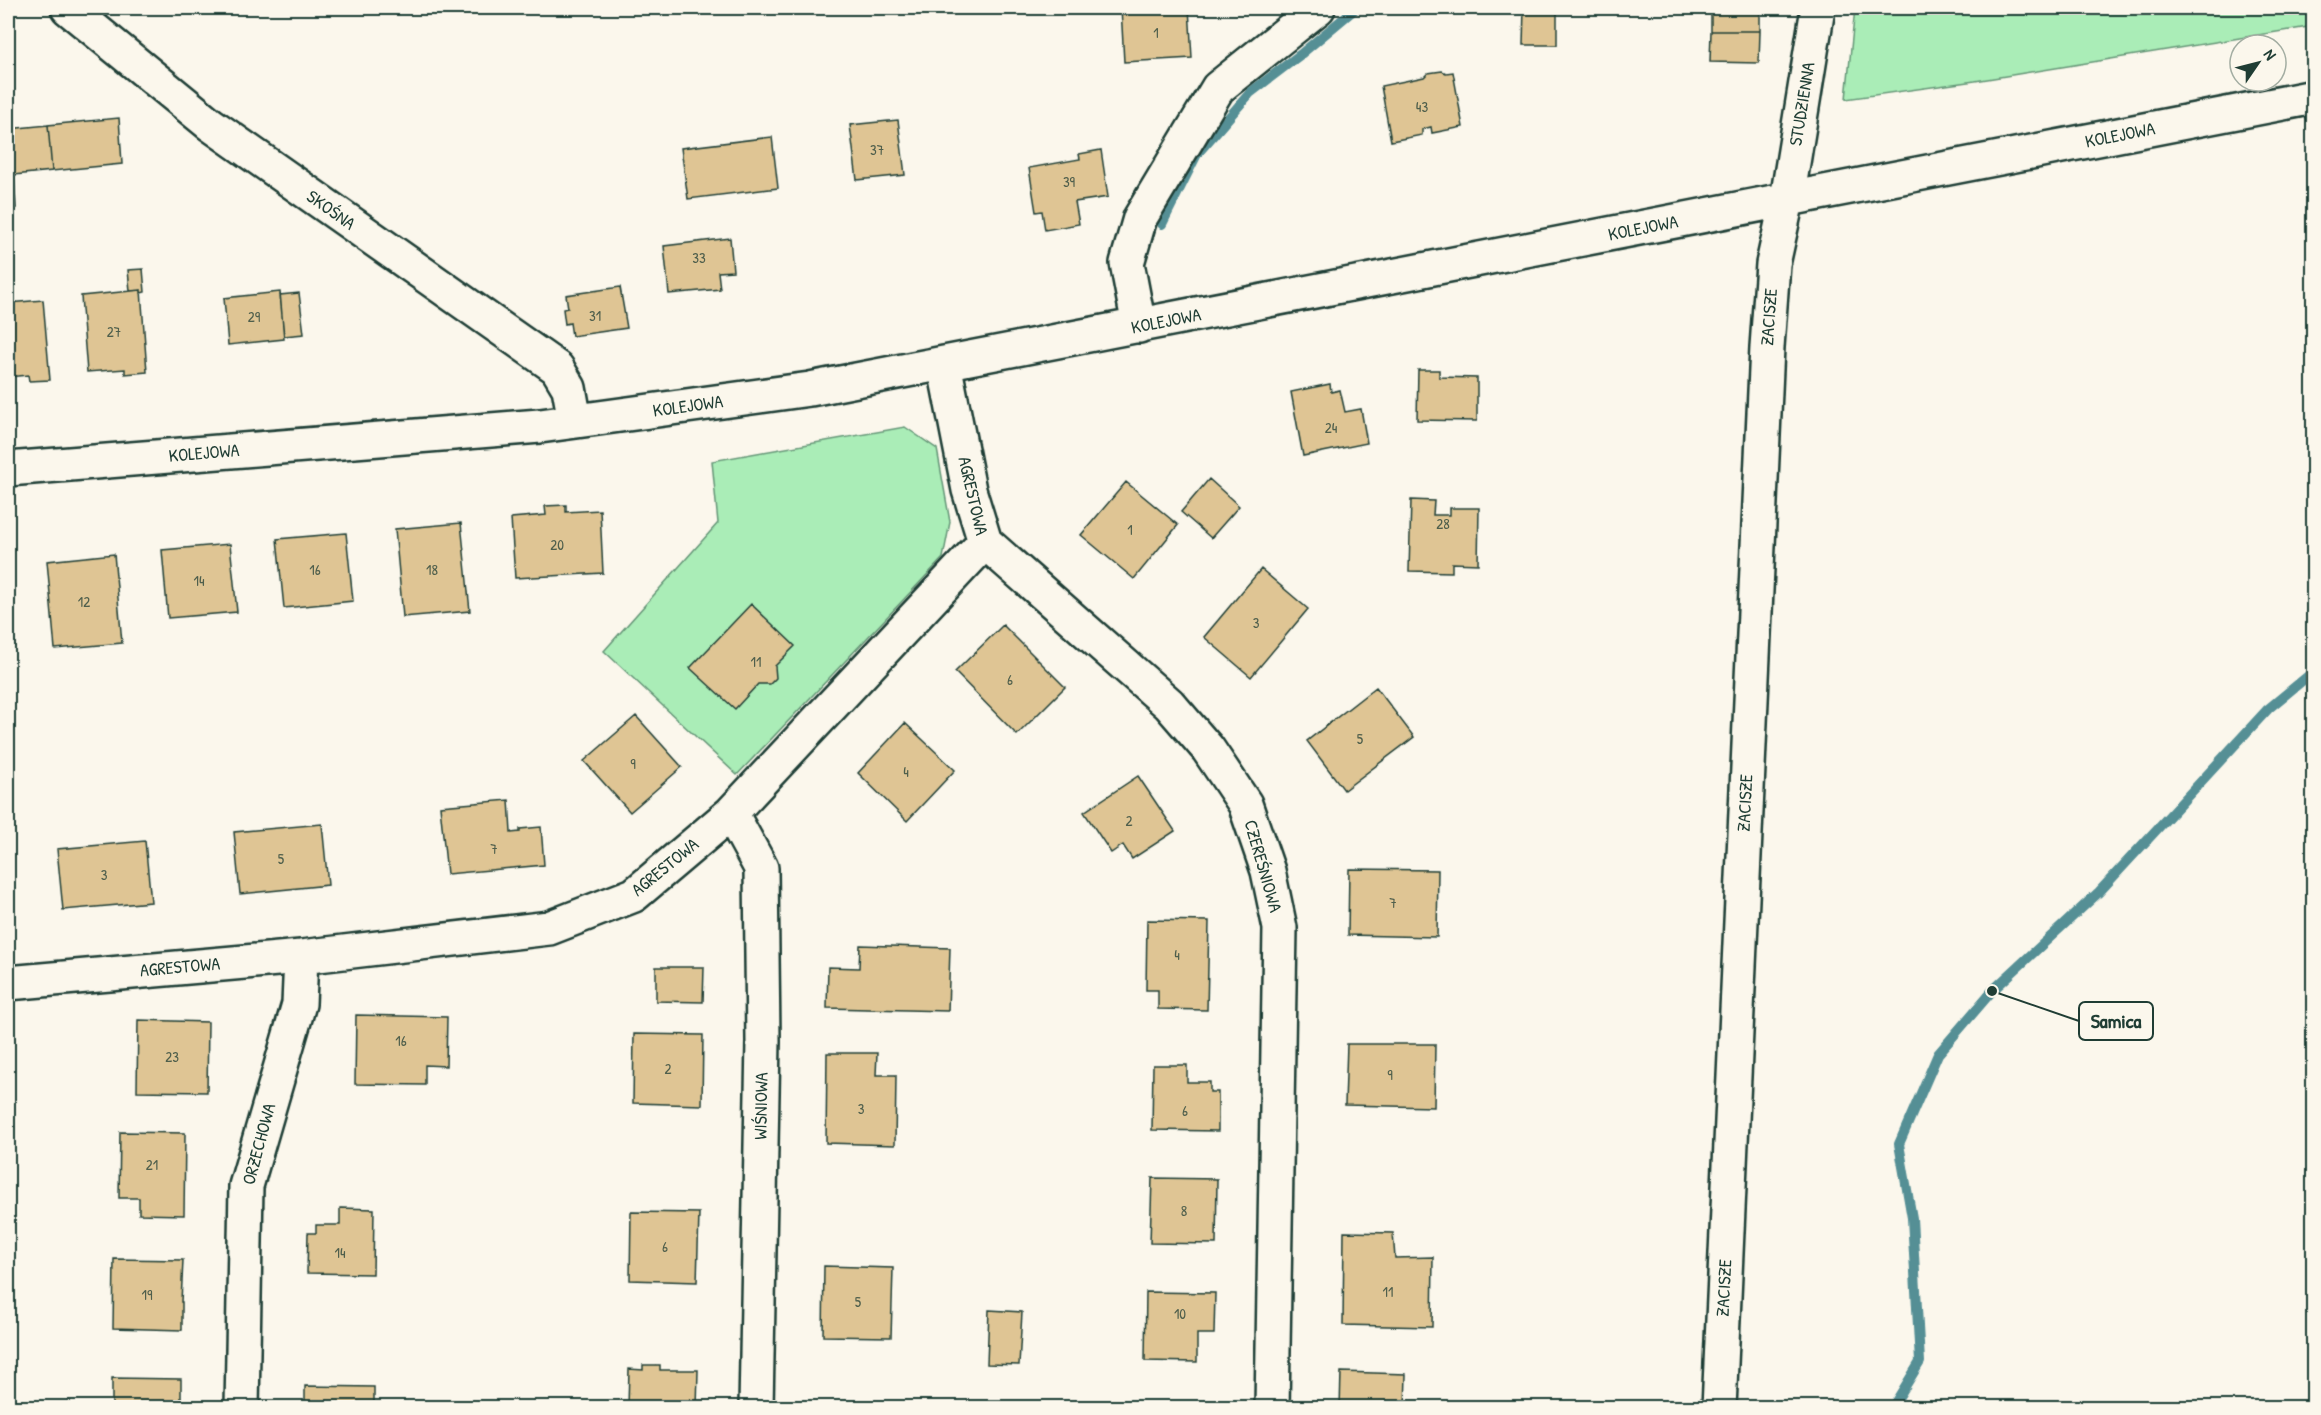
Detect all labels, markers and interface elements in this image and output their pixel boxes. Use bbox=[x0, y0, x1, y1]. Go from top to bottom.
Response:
house number: 1 bbox=[1153, 22, 1159, 43]
north arrow bbox=[2228, 33, 2288, 93]
text: N bbox=[2259, 45, 2282, 65]
street label: STUDZIENNA bbox=[1783, 60, 1820, 148]
house number: 43 bbox=[1416, 96, 1428, 117]
street label: KOLEJOWA bbox=[2083, 115, 2157, 154]
house number: 37 bbox=[870, 139, 884, 160]
house number: 39 bbox=[1063, 171, 1076, 192]
street label: SKOŚNA bbox=[302, 184, 361, 236]
street label: KOLEJOWA bbox=[1606, 208, 1680, 247]
house number: 33 bbox=[692, 247, 706, 268]
street label: ZACISZE bbox=[1754, 287, 1783, 346]
street label: KOLEJOWA bbox=[1129, 301, 1203, 340]
house number: 31 bbox=[589, 305, 601, 326]
house number: 29 bbox=[248, 306, 261, 327]
house number: 27 bbox=[107, 321, 121, 342]
street label: KOLEJOWA bbox=[651, 388, 725, 423]
house number: 24 bbox=[1325, 417, 1338, 438]
street label: KOLEJOWA bbox=[168, 437, 240, 468]
street label: AGRESTOWA bbox=[952, 454, 995, 538]
house number: 28 bbox=[1436, 513, 1450, 534]
house number: 1 bbox=[1127, 519, 1133, 540]
house number: 20 bbox=[550, 534, 564, 555]
house number: 16 bbox=[309, 559, 321, 580]
house number: 18 bbox=[426, 559, 438, 580]
house number: 14 bbox=[193, 570, 205, 591]
house number: 12 bbox=[78, 591, 90, 612]
house number: 3 bbox=[1253, 612, 1260, 633]
house number: 11 bbox=[751, 651, 761, 672]
house number: 6 bbox=[1007, 669, 1013, 690]
house number: 5 bbox=[1357, 728, 1364, 749]
house number: 9 bbox=[630, 753, 636, 774]
house number: 4 bbox=[903, 761, 909, 782]
street label: ZACISZE bbox=[1731, 774, 1758, 832]
house number: 2 bbox=[1125, 810, 1133, 831]
street label: CZEREŚNIOWA bbox=[1238, 817, 1289, 915]
street label: AGRESTOWA bbox=[626, 832, 704, 902]
house number: 7 bbox=[490, 838, 498, 859]
house number: 5 bbox=[278, 848, 285, 869]
house number: 3 bbox=[101, 864, 108, 885]
house number: 7 bbox=[1389, 892, 1397, 913]
house number: 4 bbox=[1174, 944, 1180, 965]
street label: AGRESTOWA bbox=[139, 951, 221, 982]
callout: Samica bbox=[2079, 1002, 2153, 1040]
text: Samica bbox=[2091, 1007, 2142, 1034]
house number: 16 bbox=[395, 1030, 407, 1051]
house number: 23 bbox=[165, 1046, 179, 1067]
house number: 2 bbox=[664, 1058, 672, 1079]
house number: 9 bbox=[1387, 1064, 1393, 1085]
street label: WIŚNIOWA bbox=[747, 1072, 774, 1140]
house number: 3 bbox=[858, 1098, 865, 1119]
street label: ORZECHOWA bbox=[236, 1100, 281, 1187]
house number: 6 bbox=[1182, 1100, 1188, 1121]
house number: 21 bbox=[146, 1154, 158, 1175]
house number: 8 bbox=[1181, 1200, 1187, 1221]
house number: 6 bbox=[662, 1236, 668, 1257]
house number: 14 bbox=[334, 1242, 346, 1263]
street label: ZACISZE bbox=[1710, 1259, 1737, 1317]
house number: 11 bbox=[1383, 1281, 1393, 1302]
house number: 19 bbox=[142, 1284, 153, 1305]
house number: 5 bbox=[855, 1291, 862, 1312]
house number: 10 bbox=[1174, 1303, 1186, 1324]

